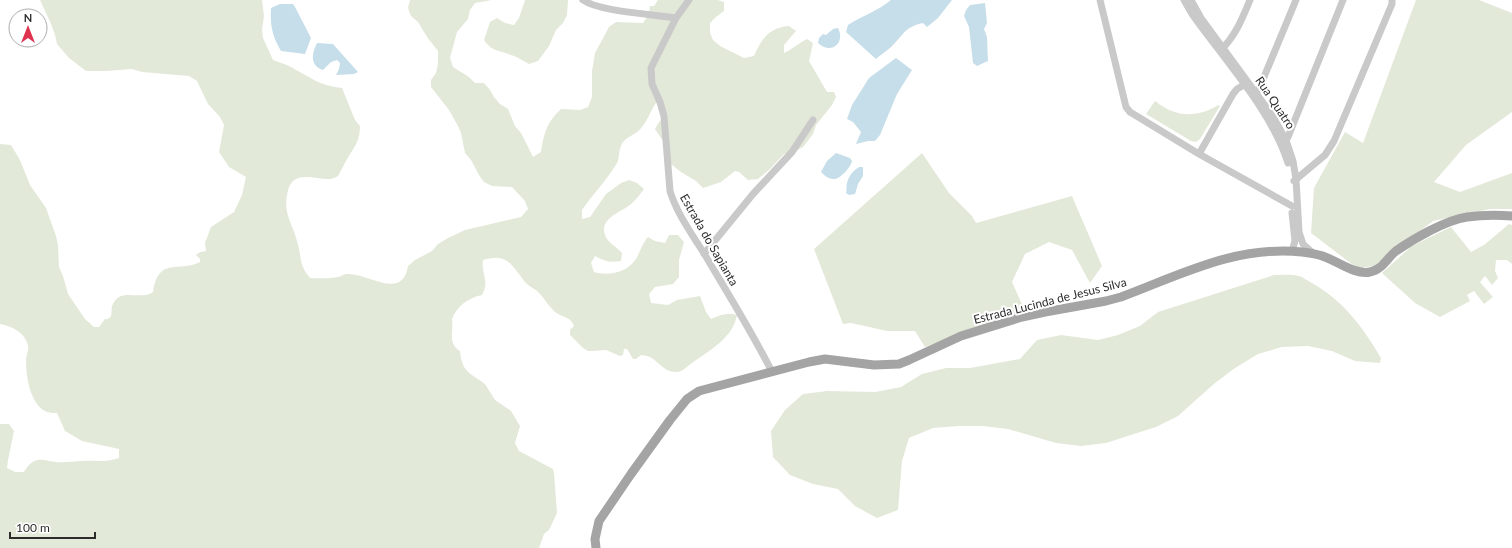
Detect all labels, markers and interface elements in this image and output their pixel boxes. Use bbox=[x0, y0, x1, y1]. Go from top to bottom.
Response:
north arrow bbox=[8, 8, 48, 48]
text: N bbox=[24, 11, 32, 24]
street label: Rua Quatro bbox=[1252, 74, 1299, 132]
street label: Estrada do Sapianta bbox=[677, 191, 742, 288]
street label: Estrada Lucinda de Jesus Silva bbox=[972, 274, 1128, 327]
scale bar bbox=[10, 514, 95, 540]
text: 100 m bbox=[16, 520, 50, 535]

